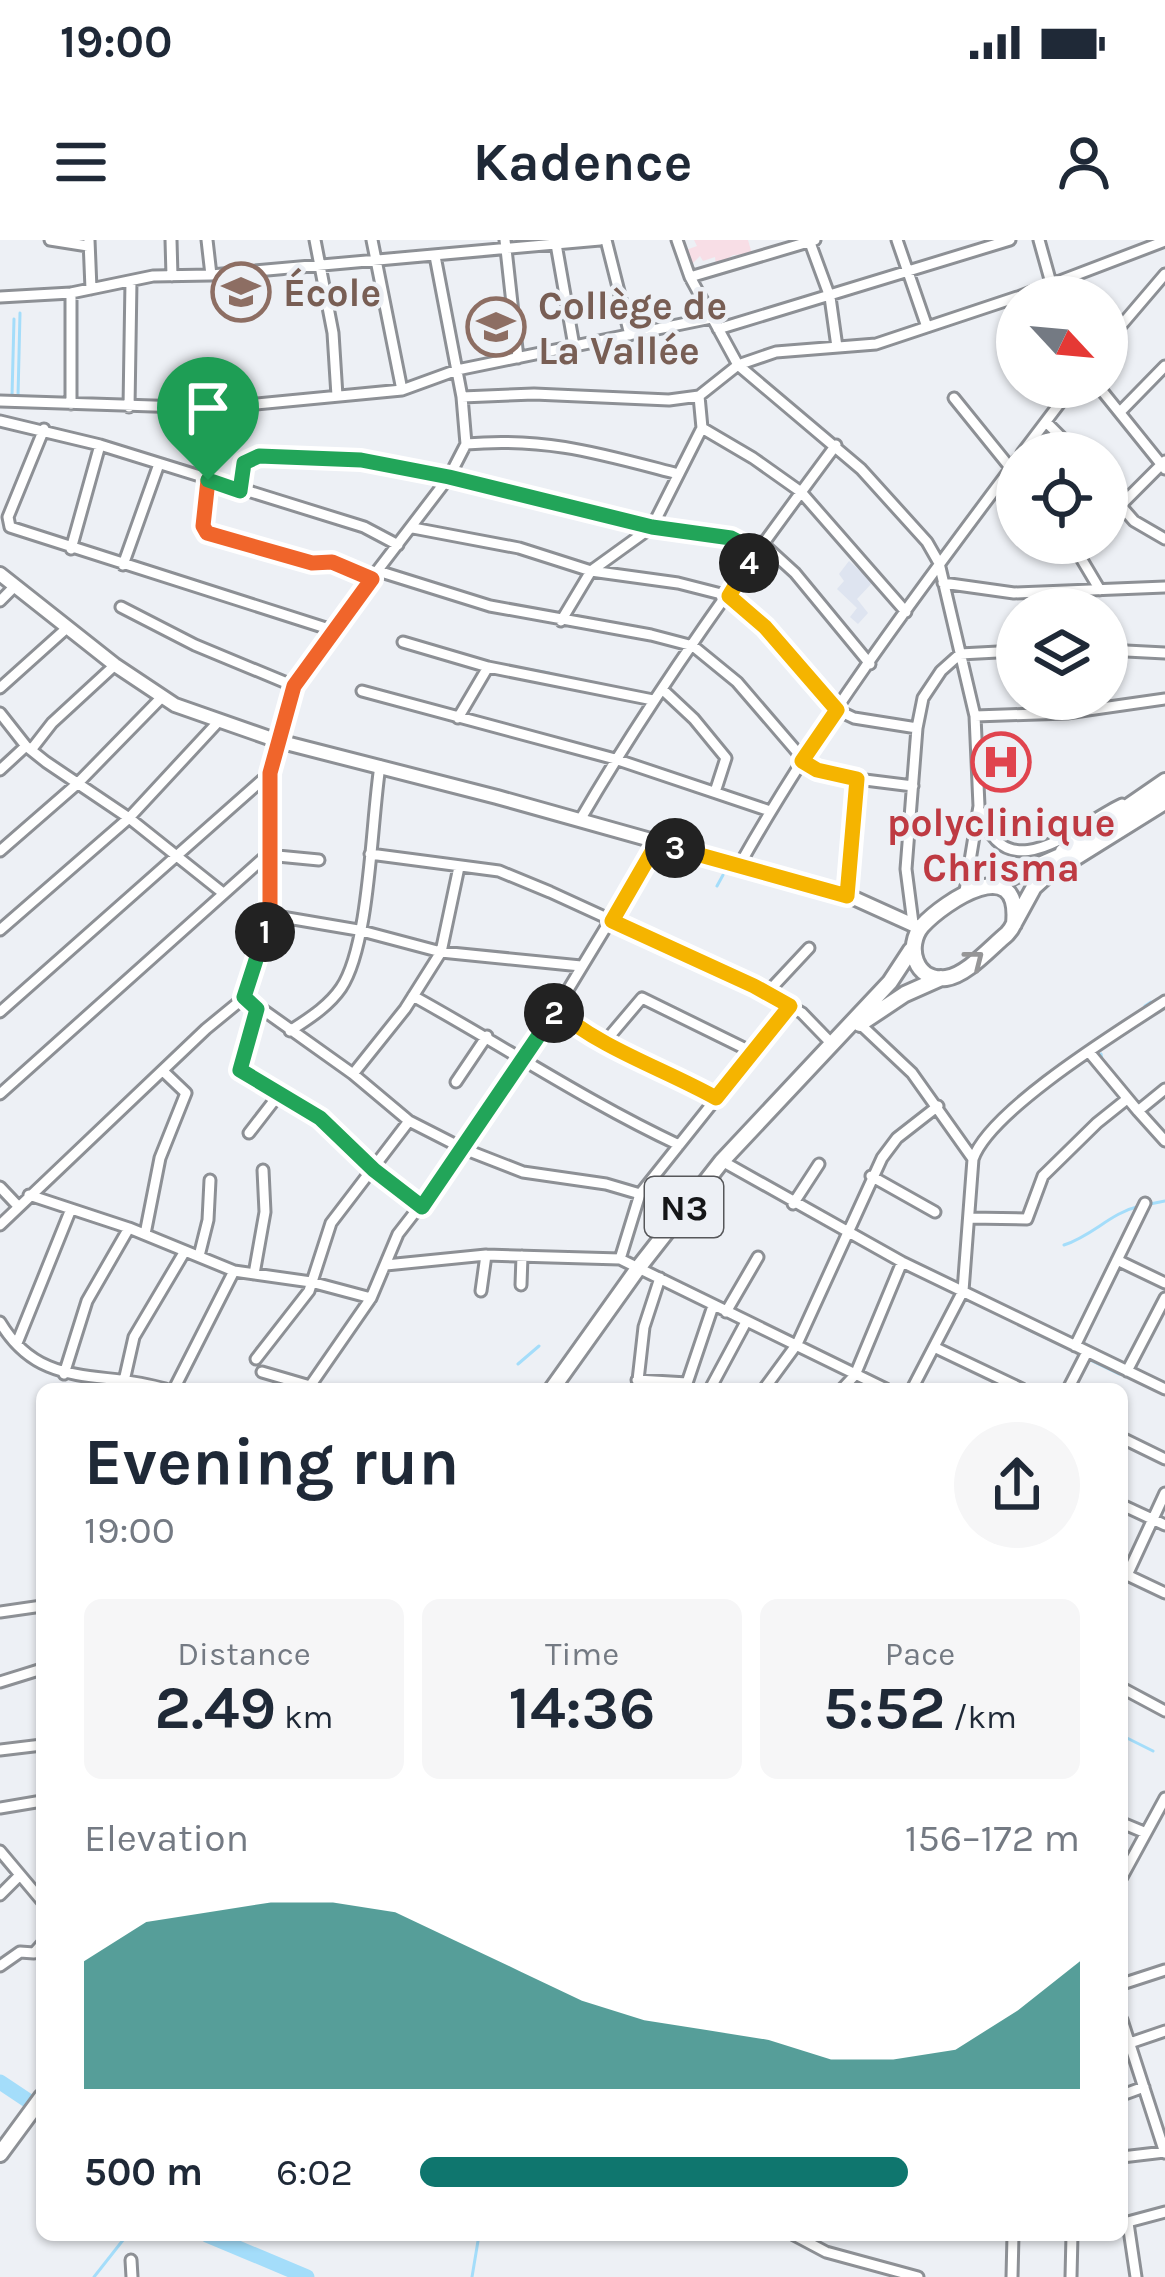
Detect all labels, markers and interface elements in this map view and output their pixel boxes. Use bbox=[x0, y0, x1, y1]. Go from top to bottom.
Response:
text: 19:00 bbox=[60, 16, 173, 68]
icon: menu bbox=[48, 129, 114, 195]
icon: person bbox=[1051, 129, 1117, 195]
text: Kadence bbox=[473, 130, 692, 194]
school or university icon: École bbox=[210, 261, 272, 323]
place label: École bbox=[283, 267, 381, 316]
north arrow bbox=[996, 276, 1128, 408]
map controls bbox=[996, 276, 1128, 720]
place label: Collège de La Vallée bbox=[538, 283, 727, 374]
school or university icon: Collège de La Vallée bbox=[465, 296, 527, 358]
pin bbox=[157, 357, 259, 480]
icon: arrive bbox=[175, 375, 241, 441]
button: locate bbox=[996, 432, 1128, 564]
pin: 4 bbox=[719, 533, 779, 593]
text: 4 bbox=[739, 544, 759, 582]
button: layers bbox=[996, 588, 1128, 720]
hospital icon: polyclinique Chrisma bbox=[970, 731, 1032, 793]
place label: polyclinique Chrisma bbox=[887, 800, 1115, 891]
pin: 3 bbox=[645, 818, 705, 878]
text: 3 bbox=[665, 829, 685, 867]
pin: 1 bbox=[235, 902, 295, 962]
text: 1 bbox=[259, 913, 271, 951]
one-way arrow bbox=[962, 952, 984, 973]
pin: 2 bbox=[524, 983, 584, 1043]
text: 2 bbox=[544, 994, 564, 1032]
road number: N3 bbox=[645, 1177, 723, 1237]
button: share bbox=[954, 1422, 1080, 1548]
text: Evening run bbox=[84, 1423, 459, 1501]
text: 19:00 bbox=[84, 1507, 175, 1553]
text: Distance bbox=[177, 1635, 311, 1673]
text: Time bbox=[545, 1635, 619, 1673]
text: Pace bbox=[885, 1635, 955, 1673]
text: 2.49 bbox=[155, 1673, 276, 1743]
text: 14:36 bbox=[509, 1673, 656, 1743]
text: 5:52 bbox=[823, 1673, 945, 1743]
text: km bbox=[276, 1698, 333, 1736]
text: /km bbox=[945, 1698, 1017, 1736]
text: Elevation bbox=[84, 1815, 249, 1861]
text: 156–172 m bbox=[905, 1815, 1080, 1861]
text: 500 m bbox=[84, 2149, 203, 2195]
text: 6:02 bbox=[276, 2149, 353, 2195]

